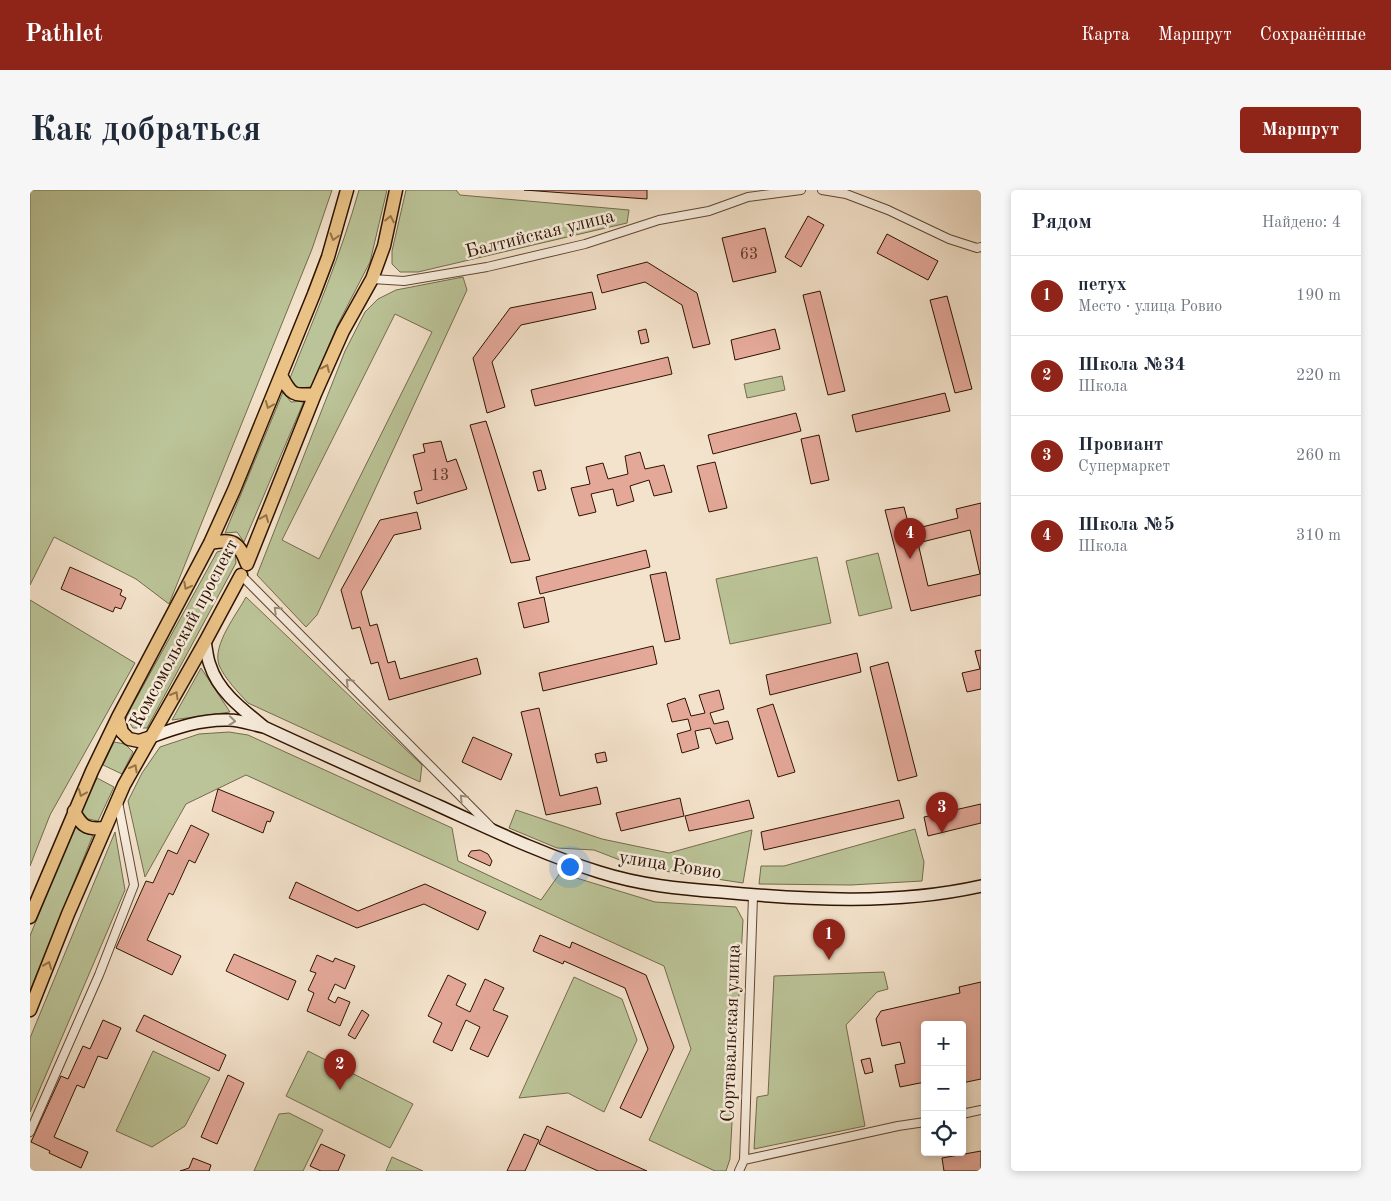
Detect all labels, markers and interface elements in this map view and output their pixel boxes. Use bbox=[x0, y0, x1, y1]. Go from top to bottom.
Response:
text: Pathlet bbox=[25, 23, 103, 47]
text: Карта bbox=[1081, 26, 1130, 44]
text: Маршрут bbox=[1158, 26, 1232, 44]
text: Сохранённые bbox=[1260, 26, 1366, 44]
button: Маршрут bbox=[1240, 107, 1361, 153]
text: Как добраться bbox=[30, 113, 261, 148]
street label: Балтийская улица bbox=[464, 207, 617, 263]
text: Рядом bbox=[1031, 212, 1092, 233]
one-way arrow bbox=[384, 215, 395, 224]
text: Найдено: 4 bbox=[1262, 215, 1341, 231]
one-way arrow bbox=[329, 232, 339, 240]
house number: 63 bbox=[740, 247, 758, 263]
text: петух bbox=[1078, 276, 1127, 295]
text: 1 bbox=[1042, 288, 1052, 304]
text: 190 m bbox=[1296, 288, 1341, 304]
text: Место · улица Ровио bbox=[1078, 299, 1222, 315]
text: Школа №34 bbox=[1078, 356, 1186, 375]
one-way arrow bbox=[320, 364, 331, 373]
text: 2 bbox=[1042, 368, 1052, 384]
text: 220 m bbox=[1296, 368, 1341, 384]
text: Школа bbox=[1078, 379, 1128, 395]
one-way arrow bbox=[265, 400, 275, 409]
text: Провиант bbox=[1078, 436, 1163, 455]
text: 3 bbox=[1042, 448, 1052, 464]
text: 260 m bbox=[1296, 448, 1341, 464]
text: Супермаркет bbox=[1078, 459, 1170, 475]
house number: 13 bbox=[431, 468, 449, 484]
one-way arrow bbox=[259, 514, 269, 523]
text: Школа №5 bbox=[1078, 516, 1175, 535]
pin: 4 bbox=[894, 518, 926, 559]
text: 4 bbox=[1042, 528, 1052, 544]
text: 310 m bbox=[1296, 528, 1341, 544]
street label: Комсомольский проспект bbox=[127, 537, 243, 731]
text: Школа bbox=[1078, 539, 1128, 555]
one-way arrow bbox=[184, 581, 194, 590]
one-way arrow bbox=[273, 606, 282, 615]
one-way arrow bbox=[346, 679, 355, 688]
one-way arrow bbox=[169, 691, 179, 700]
one-way arrow bbox=[229, 715, 237, 726]
one-way arrow bbox=[127, 764, 137, 773]
one-way arrow bbox=[78, 788, 88, 797]
pin: 3 bbox=[926, 792, 958, 833]
one-way arrow bbox=[460, 795, 469, 804]
street label: улица Ровио bbox=[617, 848, 723, 884]
your location bbox=[557, 854, 583, 880]
pin: 1 bbox=[813, 919, 845, 960]
street label: Сортавальская улица bbox=[719, 943, 745, 1122]
one-way arrow bbox=[42, 961, 52, 969]
map controls bbox=[921, 1021, 966, 1156]
button: + bbox=[921, 1021, 966, 1066]
pin: 2 bbox=[324, 1049, 356, 1090]
button: − bbox=[921, 1066, 966, 1111]
button: locate bbox=[921, 1111, 966, 1156]

